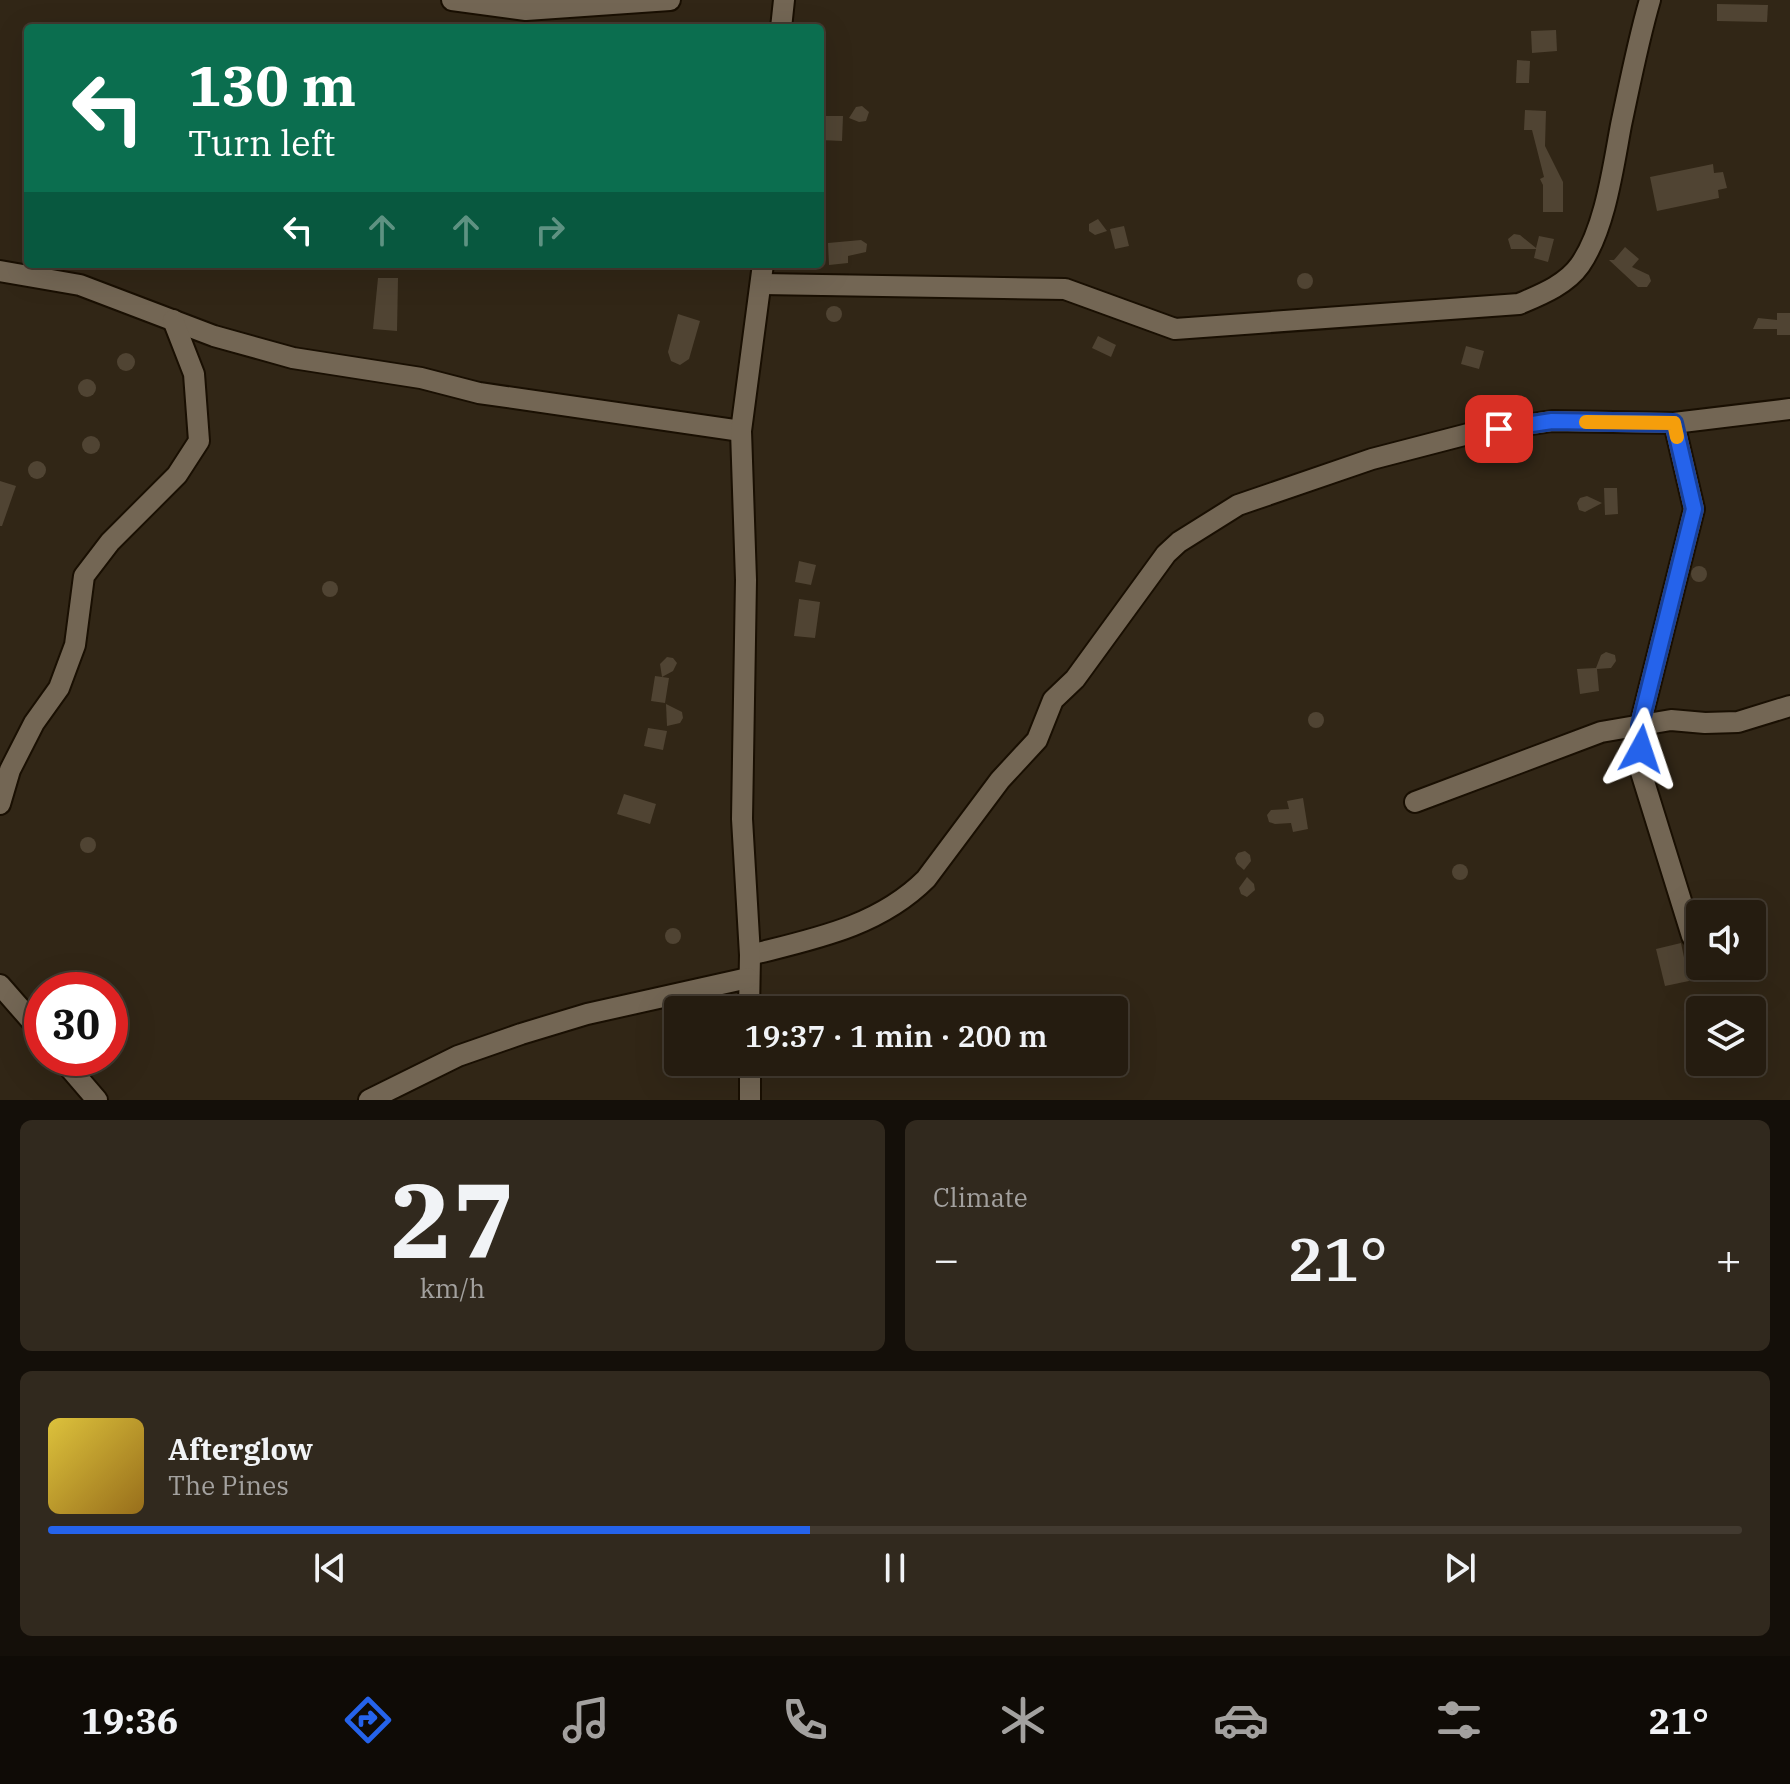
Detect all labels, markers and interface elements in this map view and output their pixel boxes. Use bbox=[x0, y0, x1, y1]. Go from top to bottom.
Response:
text: 130 m bbox=[188, 49, 356, 121]
icon: left bbox=[56, 56, 160, 160]
text: Turn left bbox=[188, 119, 335, 166]
icon: left bbox=[276, 208, 320, 252]
icon: ahead bbox=[360, 208, 404, 252]
icon: ahead bbox=[444, 208, 488, 252]
icon: right bbox=[528, 208, 572, 252]
pin bbox=[1465, 395, 1533, 463]
icon: arrive bbox=[1477, 407, 1521, 451]
position arrow bbox=[1599, 707, 1683, 791]
map controls bbox=[1686, 900, 1766, 1076]
button: sound bbox=[1686, 900, 1766, 980]
speed limit sign: 30 bbox=[24, 972, 128, 1076]
button: layers bbox=[1686, 996, 1766, 1076]
text: 19:37 · 1 min · 200 m bbox=[745, 1016, 1047, 1055]
text: 27 bbox=[390, 1151, 515, 1287]
text: Climate bbox=[933, 1180, 1028, 1214]
text: 21° bbox=[1287, 1219, 1388, 1298]
text: − bbox=[933, 1230, 959, 1287]
text: + bbox=[1716, 1230, 1742, 1287]
text: km/h bbox=[420, 1271, 485, 1305]
text: Afterglow bbox=[168, 1429, 313, 1468]
text: The Pines bbox=[168, 1468, 289, 1502]
icon: previous bbox=[308, 1546, 352, 1590]
icon: pause bbox=[873, 1546, 917, 1590]
icon: next bbox=[1438, 1546, 1482, 1590]
icon: directions bbox=[340, 1692, 396, 1748]
icon: music bbox=[558, 1692, 614, 1748]
icon: phone bbox=[777, 1692, 833, 1748]
icon: climate bbox=[995, 1692, 1051, 1748]
icon: car bbox=[1213, 1692, 1269, 1748]
icon: filters bbox=[1431, 1692, 1487, 1748]
text: 19:36 bbox=[81, 1697, 178, 1744]
text: 21° bbox=[1649, 1697, 1709, 1744]

